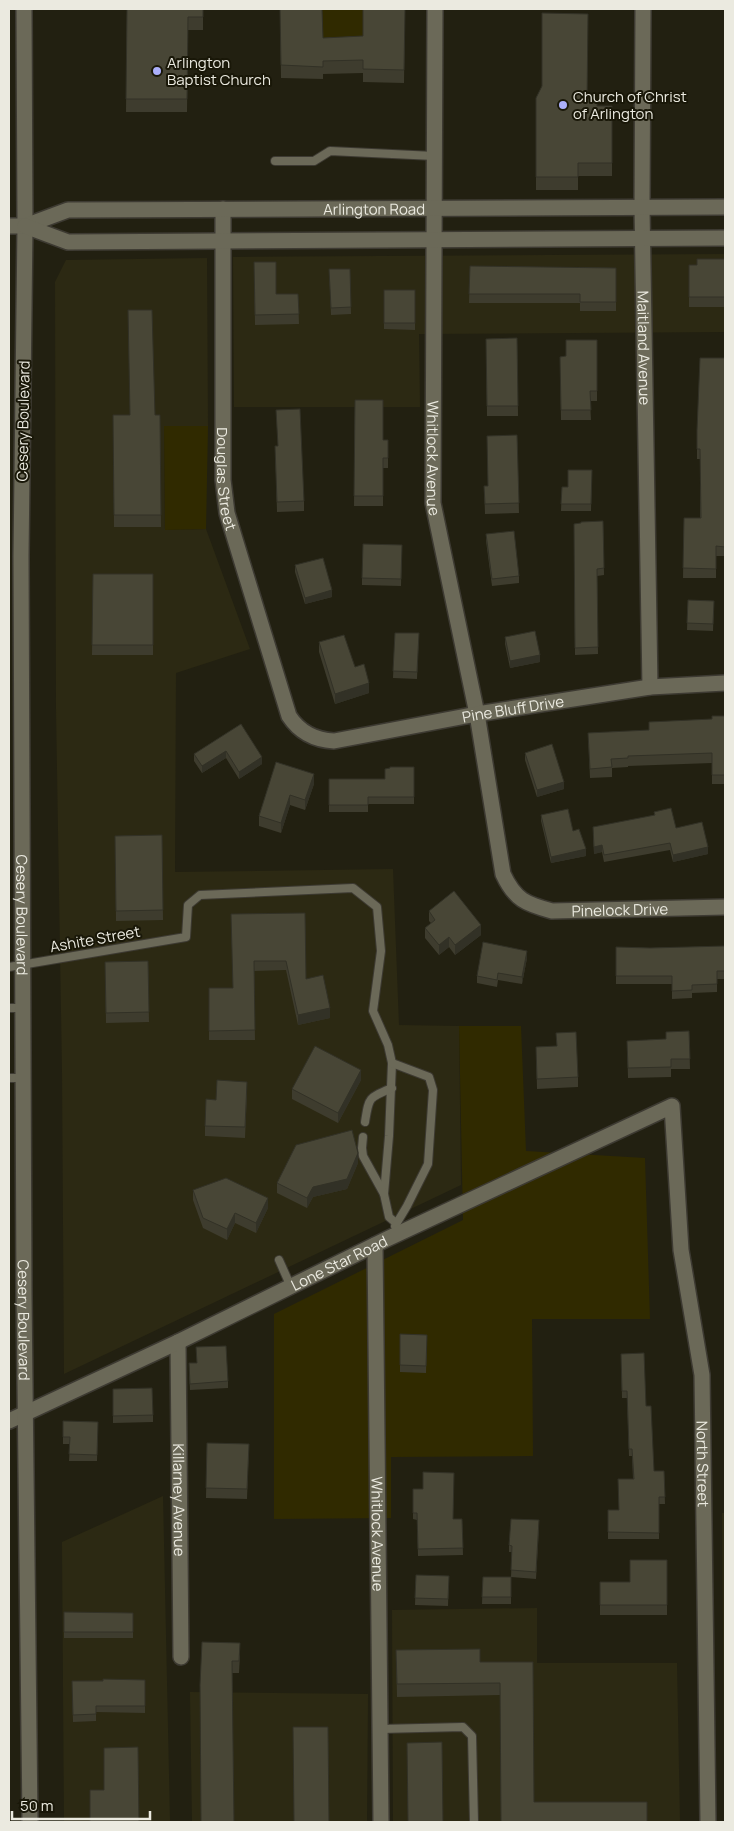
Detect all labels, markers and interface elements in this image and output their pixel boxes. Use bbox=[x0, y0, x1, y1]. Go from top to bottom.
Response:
place label: Arlington Baptist Church bbox=[167, 52, 271, 90]
marker: Arlington Baptist Church bbox=[151, 65, 163, 77]
place label: Church of Christ of Arlington bbox=[573, 86, 687, 124]
marker: Church of Christ of Arlington bbox=[557, 99, 569, 111]
street label: Arlington Road bbox=[323, 198, 425, 219]
street label: Maitland Avenue bbox=[633, 291, 656, 406]
street label: Cesery Boulevard bbox=[11, 360, 35, 482]
street label: Whitlock Avenue bbox=[422, 400, 446, 518]
street label: Douglas Street bbox=[213, 427, 242, 533]
street label: Pine Bluff Drive bbox=[460, 690, 566, 727]
street label: Cesery Boulevard bbox=[12, 854, 33, 976]
street label: Pinelock Drive bbox=[571, 898, 669, 921]
street label: Ashite Street bbox=[48, 921, 142, 957]
street label: Lone Star Road bbox=[287, 1230, 391, 1295]
street label: Cesery Boulevard bbox=[13, 1259, 35, 1381]
street label: North Street bbox=[692, 1420, 714, 1507]
street label: Killarney Avenue bbox=[168, 1443, 191, 1557]
street label: Whitlock Avenue bbox=[367, 1476, 389, 1592]
scale bar bbox=[12, 1788, 150, 1820]
text: 50 m bbox=[20, 1795, 54, 1816]

